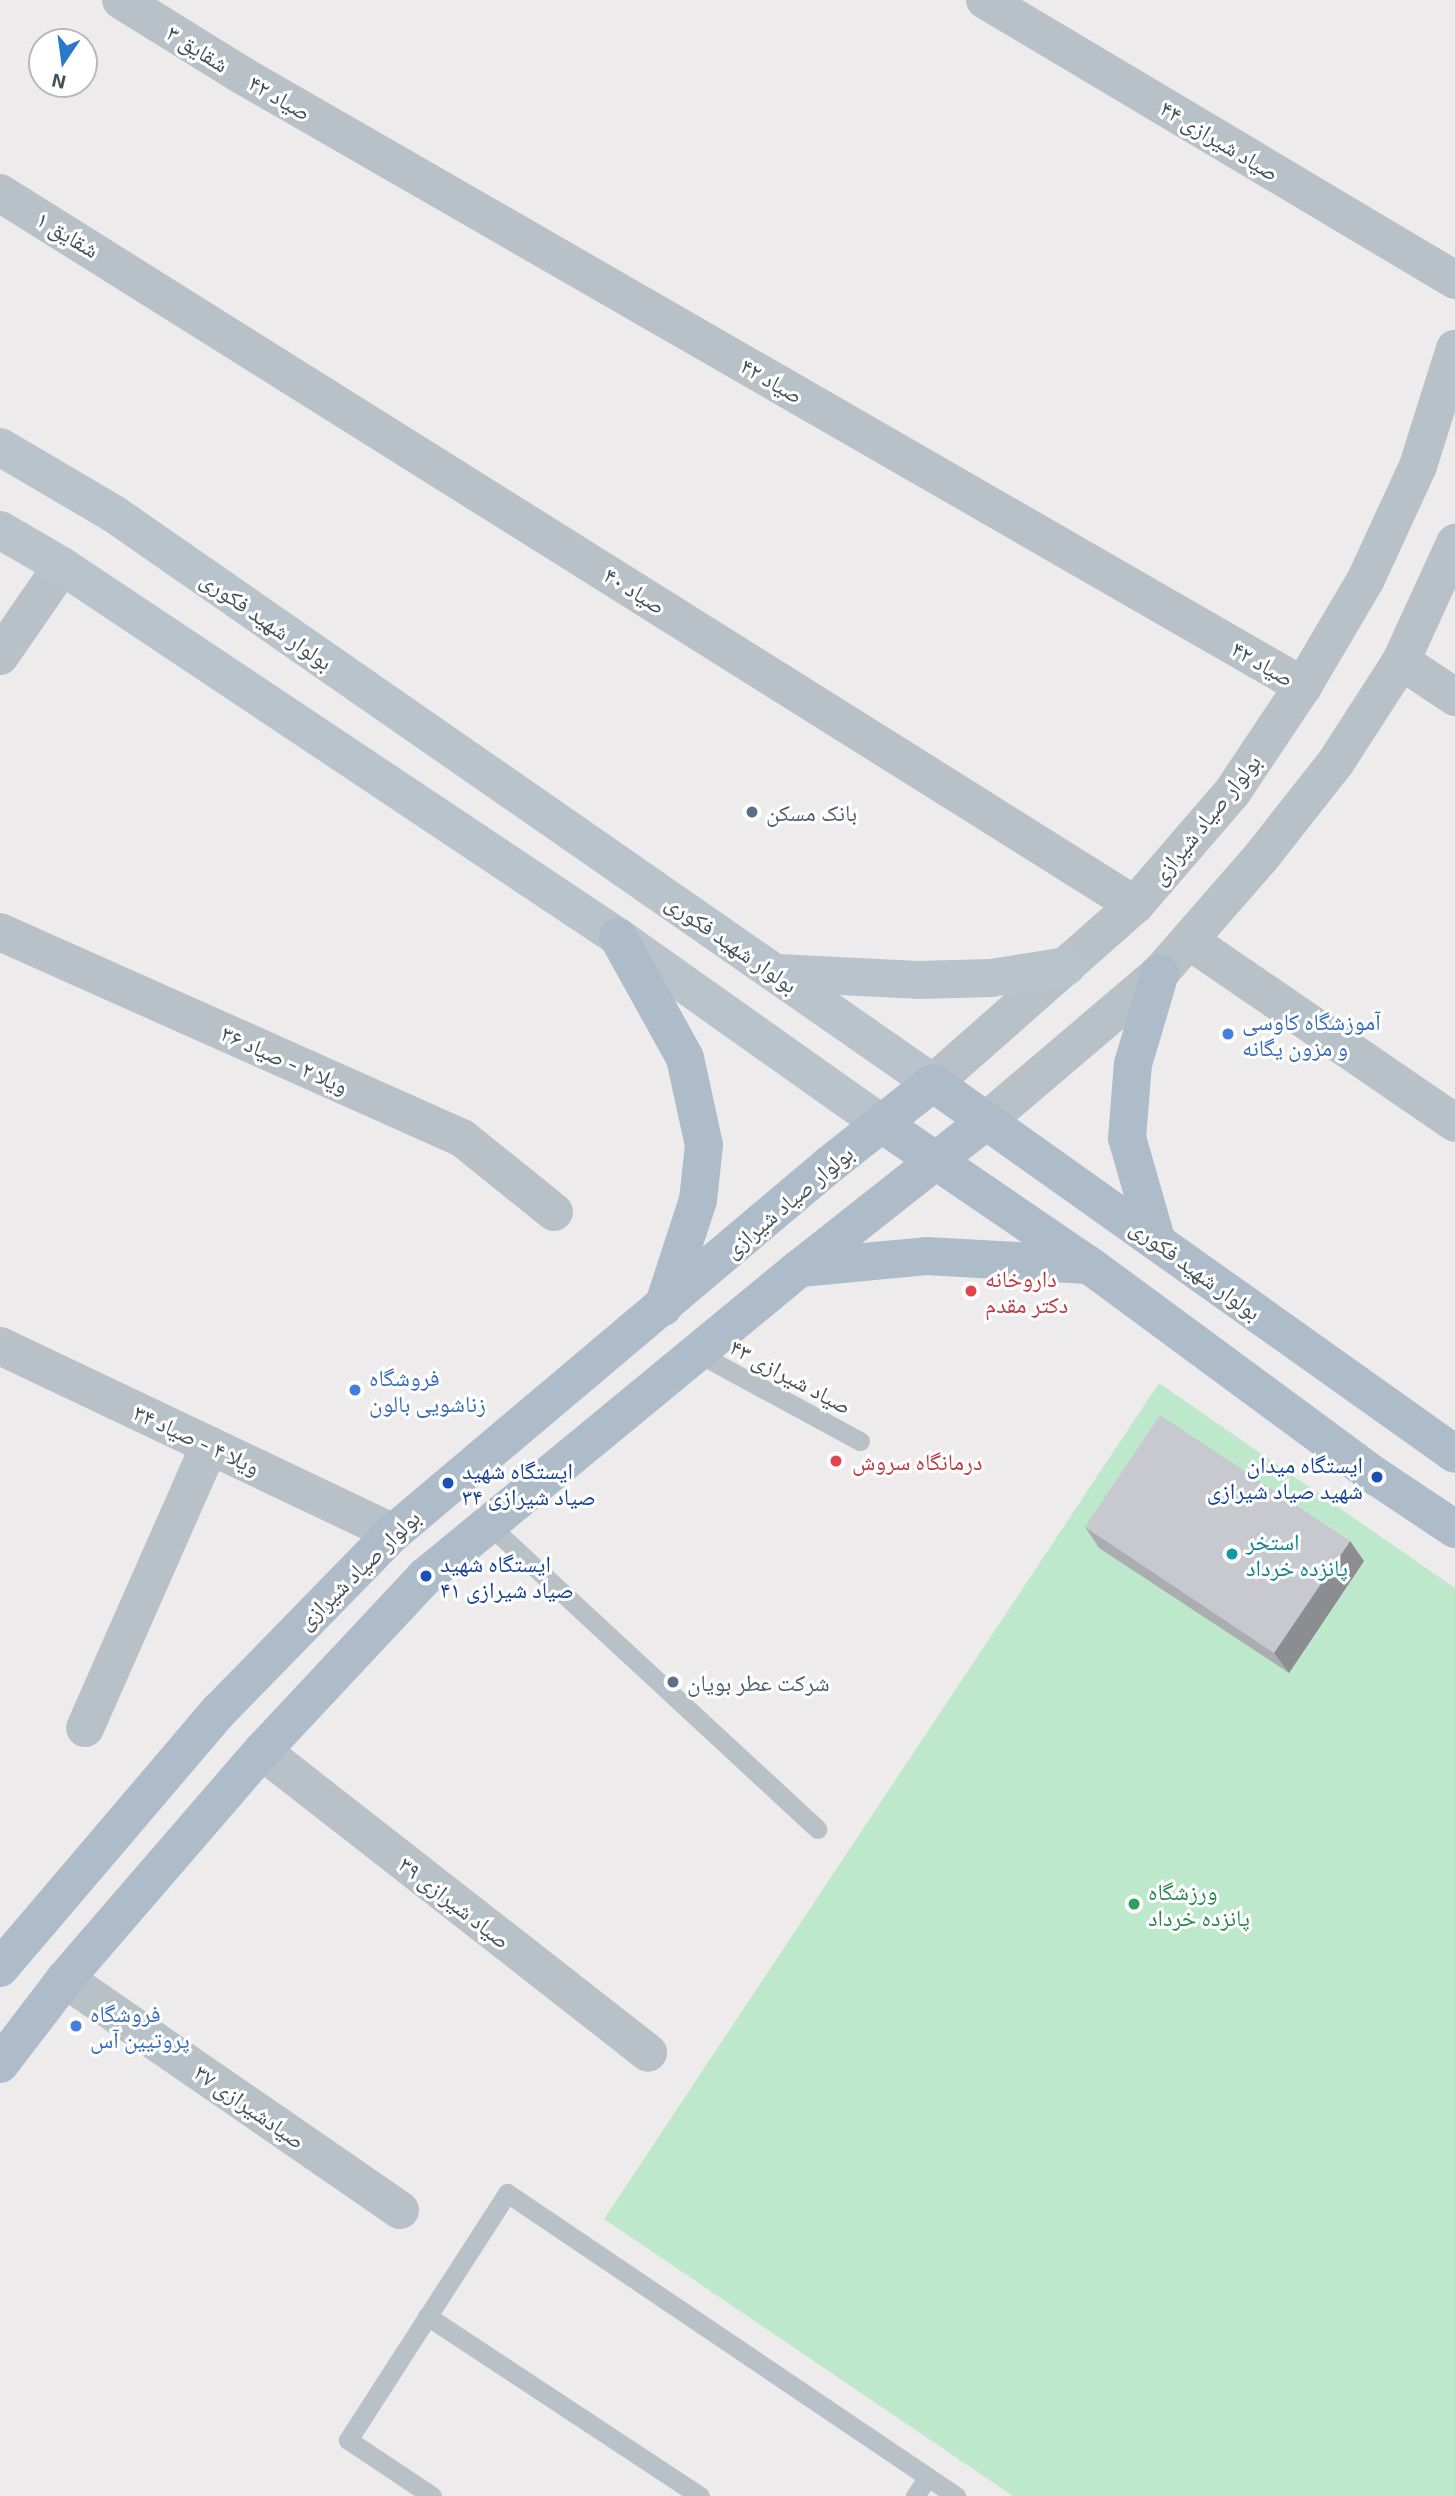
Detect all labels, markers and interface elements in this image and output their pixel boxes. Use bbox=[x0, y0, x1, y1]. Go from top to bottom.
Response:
street label: شقایق ۳ bbox=[162, 18, 234, 78]
north arrow bbox=[28, 28, 98, 98]
street label: صیاد ۴۲ bbox=[244, 68, 316, 126]
text: N bbox=[49, 69, 68, 95]
street label: صیاد شیرازی ۴۴ bbox=[1156, 94, 1284, 186]
street label: شقایق ۱ bbox=[32, 205, 104, 263]
street label: صیاد ۴۲ bbox=[736, 351, 808, 409]
street label: صیاد ۴۰ bbox=[599, 560, 671, 620]
street label: بولوار شهید فکوری bbox=[196, 564, 338, 676]
street label: صیاد ۴۲ bbox=[1227, 634, 1299, 692]
street label: بولوار صیاد شیرازی bbox=[1144, 748, 1266, 890]
place label: بانک مسکن bbox=[766, 798, 857, 826]
marker: بانک مسکن bbox=[744, 804, 760, 820]
street label: بولوار شهید فکوری bbox=[661, 887, 803, 999]
place label: آموزشگاه کاوسی و مزون یگانه bbox=[1242, 1007, 1381, 1061]
street label: ویلا ۲ - صیاد ۳۶ bbox=[217, 1019, 353, 1099]
marker: آموزشگاه کاوسی و مزون یگانه bbox=[1220, 1026, 1236, 1042]
street label: بولوار صیاد شیرازی bbox=[718, 1139, 858, 1263]
street label: بولوار شهید فکوری bbox=[1125, 1212, 1267, 1326]
place label: داروخانه دکتر مقدم bbox=[985, 1264, 1068, 1318]
marker: داروخانه دکتر مقدم bbox=[963, 1283, 979, 1299]
street label: صیاد شیرازی ۴۳ bbox=[725, 1332, 857, 1420]
place label: فروشگاه زناشویی بالون bbox=[369, 1363, 486, 1417]
marker: فروشگاه زناشویی بالون bbox=[347, 1382, 363, 1398]
street label: ویلا ۴ - صیاد ۳۴ bbox=[129, 1398, 265, 1480]
place label: درمانگاه سروش bbox=[852, 1447, 982, 1475]
place label: ایستگاه میدان شهید صیاد شیرازی bbox=[1207, 1450, 1363, 1504]
marker: درمانگاه سروش bbox=[826, 1451, 846, 1471]
place label: ایستگاه شهید صیاد شیرازی ۳۴ bbox=[462, 1456, 596, 1510]
marker: ایستگاه میدان شهید صیاد شیرازی bbox=[1369, 1469, 1385, 1485]
marker: ایستگاه شهید صیاد شیرازی ۳۴ bbox=[440, 1475, 456, 1491]
street label: بولوار صیاد شیرازی bbox=[291, 1503, 425, 1635]
place label: استخر پانزده خرداد bbox=[1246, 1527, 1348, 1581]
marker: استخر پانزده خرداد bbox=[1224, 1546, 1240, 1562]
place label: ایستگاه شهید صیاد شیرازی ۴۱ bbox=[440, 1549, 574, 1603]
marker: ایستگاه شهید صیاد شیرازی ۴۱ bbox=[418, 1568, 434, 1584]
place label: شرکت عطر بویان bbox=[687, 1668, 830, 1696]
marker: شرکت عطر بویان bbox=[665, 1674, 681, 1690]
street label: صیاد شیرازی ۳۹ bbox=[394, 1850, 516, 1954]
place label: ورزشگاه پانزده خرداد bbox=[1148, 1877, 1250, 1931]
marker: ورزشگاه پانزده خرداد bbox=[1126, 1896, 1142, 1912]
place label: فروشگاه پروتیین آس bbox=[90, 1999, 190, 2053]
marker: فروشگاه پروتیین آس bbox=[68, 2018, 84, 2034]
street label: صیادشیرازی ۳۷ bbox=[189, 2058, 311, 2154]

